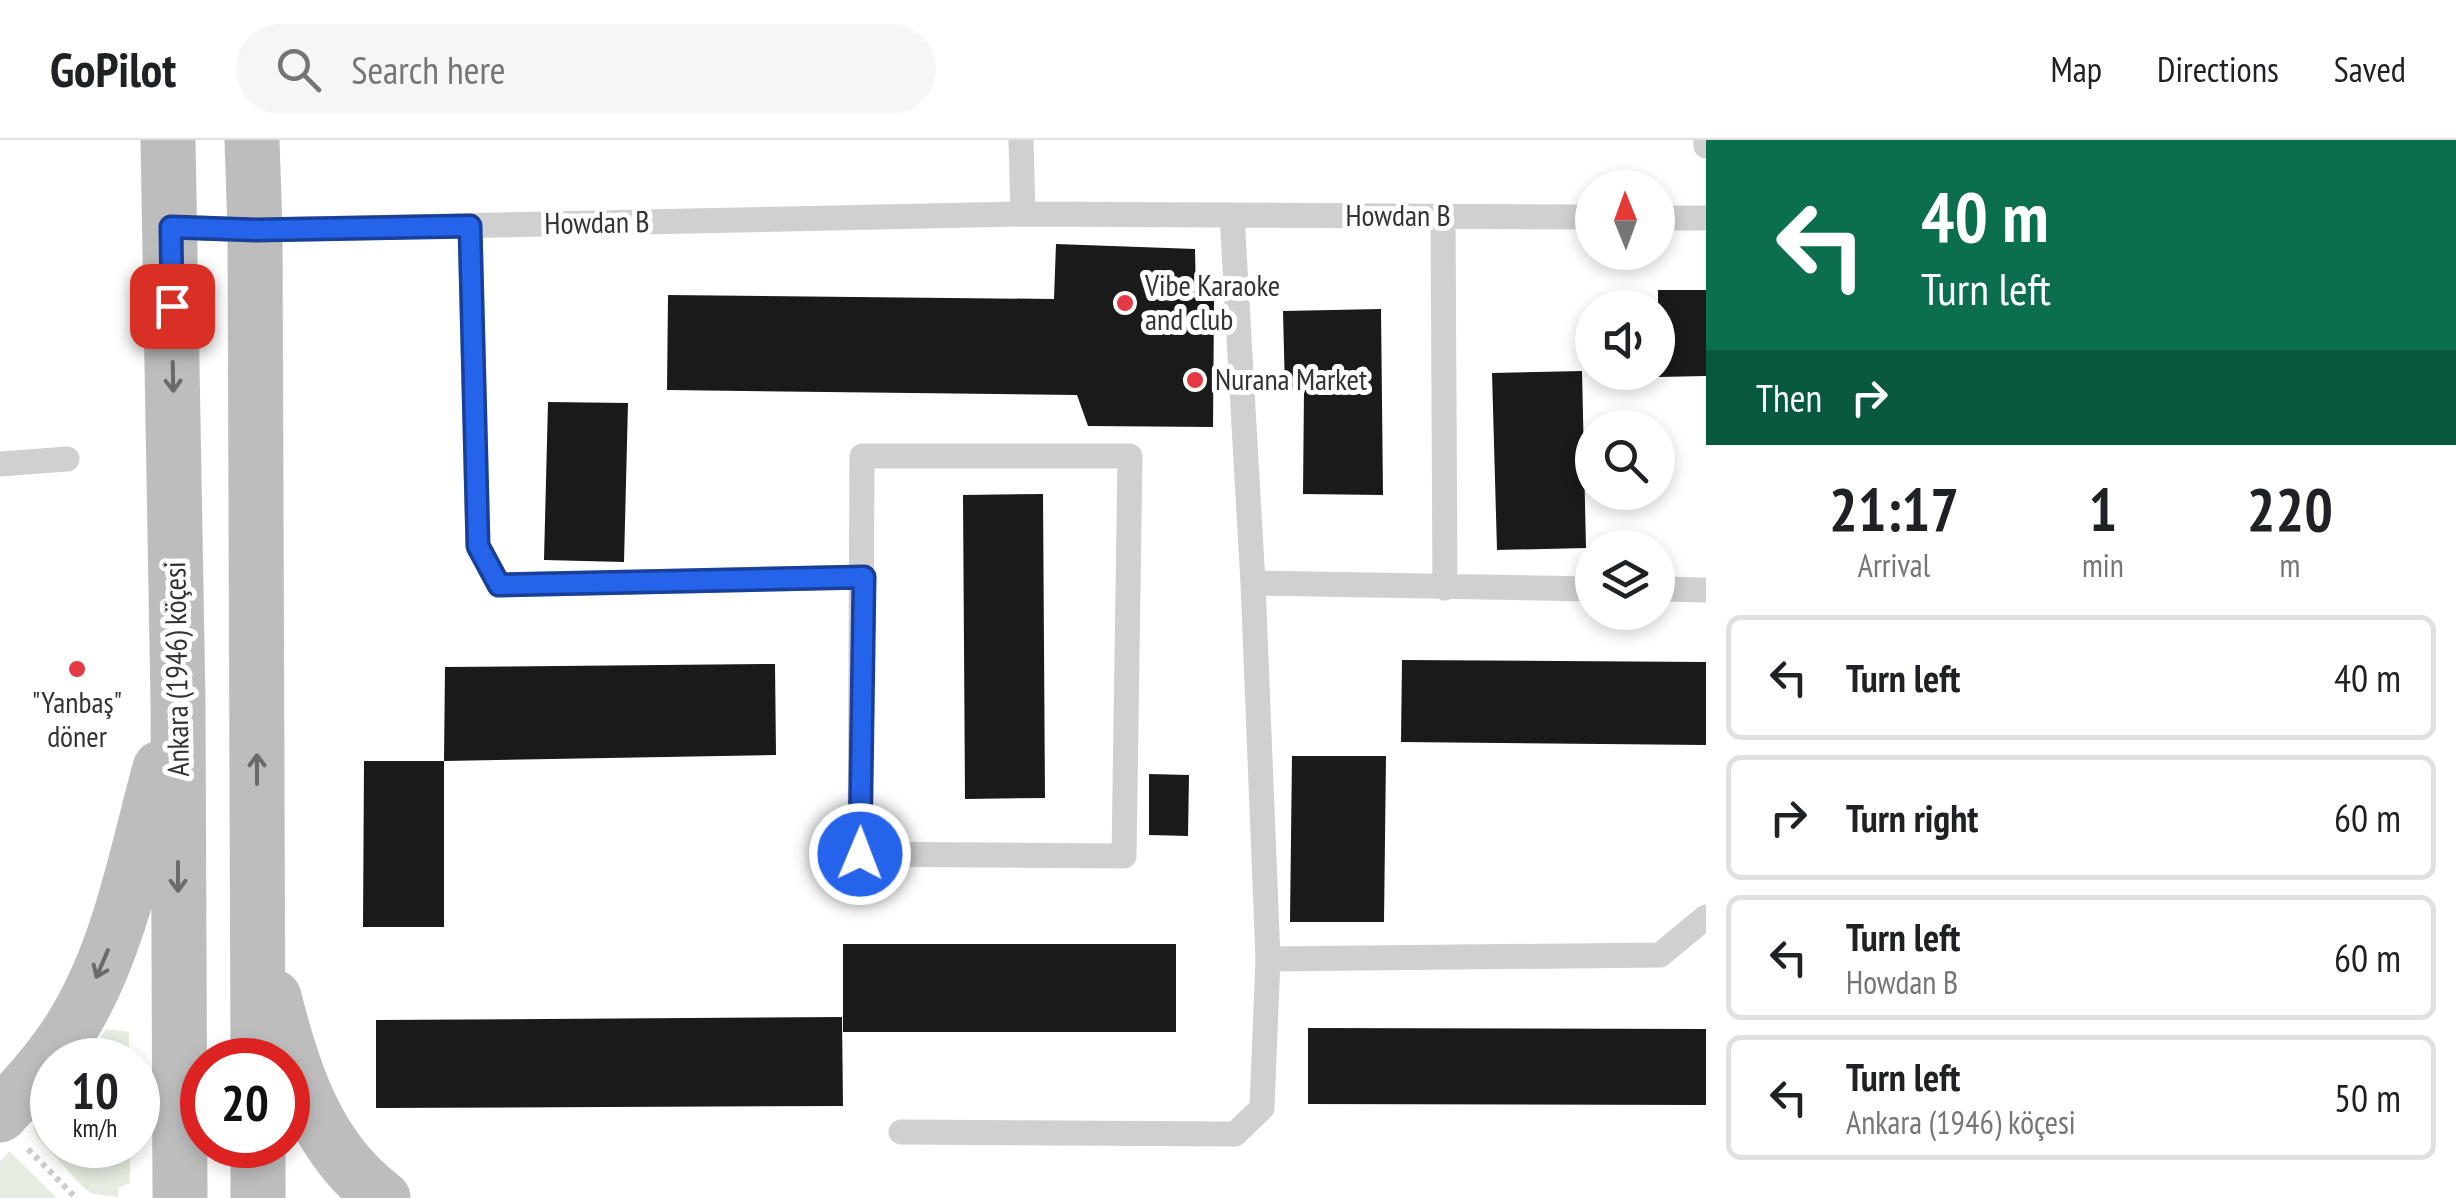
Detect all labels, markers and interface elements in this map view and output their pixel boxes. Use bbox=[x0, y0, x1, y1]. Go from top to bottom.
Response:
search box bbox=[236, 24, 936, 114]
text: GoPilot bbox=[50, 38, 176, 100]
icon: search bbox=[271, 42, 326, 97]
text: Search here bbox=[351, 45, 506, 94]
text: Map bbox=[2051, 46, 2102, 92]
text: Directions bbox=[2157, 46, 2279, 92]
text: Saved bbox=[2334, 46, 2406, 92]
north arrow bbox=[1575, 170, 1675, 270]
map controls bbox=[1575, 170, 1675, 630]
text: 40 m bbox=[1921, 171, 2049, 261]
icon: left bbox=[1756, 180, 1886, 310]
street label: Howdan B bbox=[1345, 195, 1451, 234]
street label: Howdan B bbox=[544, 201, 650, 242]
text: Turn left bbox=[1921, 259, 2051, 317]
pin bbox=[130, 264, 215, 349]
place label: Vibe Karaoke and club bbox=[1144, 265, 1280, 338]
icon: arrive bbox=[145, 279, 200, 334]
button: sound bbox=[1575, 290, 1675, 390]
marker: Vibe Karaoke and club bbox=[1114, 292, 1136, 314]
place label: Nurana Market bbox=[1215, 359, 1368, 398]
one-way arrow bbox=[164, 360, 182, 393]
marker: Nurana Market bbox=[1184, 369, 1206, 391]
icon: right bbox=[1842, 370, 1897, 425]
text: Then bbox=[1756, 373, 1822, 422]
button: search bbox=[1575, 410, 1675, 510]
text: 21:17 bbox=[1829, 470, 1959, 548]
text: 1 bbox=[2089, 470, 2117, 548]
text: 220 bbox=[2247, 470, 2333, 548]
button: layers bbox=[1575, 530, 1675, 630]
text: Arrival bbox=[1858, 544, 1930, 586]
text: min bbox=[2082, 544, 2124, 586]
text: m bbox=[2279, 544, 2300, 586]
street label: Ankara (1946) köçesi bbox=[154, 561, 197, 777]
icon: left bbox=[1761, 650, 1816, 705]
text: Turn left bbox=[1846, 653, 1960, 702]
text: 40 m bbox=[2334, 653, 2401, 702]
marker: "Yanbaş" döner bbox=[66, 658, 88, 680]
place label: "Yanbaş" döner bbox=[32, 682, 122, 755]
one-way arrow bbox=[248, 753, 267, 785]
icon: right bbox=[1761, 790, 1816, 845]
text: Turn right bbox=[1846, 793, 1978, 842]
text: 60 m bbox=[2334, 793, 2401, 842]
position arrow bbox=[808, 802, 912, 906]
one-way arrow bbox=[168, 860, 188, 893]
text: Turn left bbox=[1846, 912, 1960, 961]
icon: left bbox=[1761, 930, 1816, 985]
text: 60 m bbox=[2334, 933, 2401, 982]
one-way arrow bbox=[92, 948, 110, 979]
text: Howdan B bbox=[1846, 961, 1958, 1003]
speed limit sign: 20 bbox=[180, 1038, 310, 1168]
text: Turn left bbox=[1846, 1052, 1960, 1101]
text: 10 bbox=[71, 1058, 119, 1123]
icon: left bbox=[1761, 1070, 1816, 1125]
text: 50 m bbox=[2334, 1073, 2401, 1122]
text: Ankara (1946) köçesi bbox=[1846, 1101, 2076, 1143]
text: km/h bbox=[73, 1112, 117, 1144]

